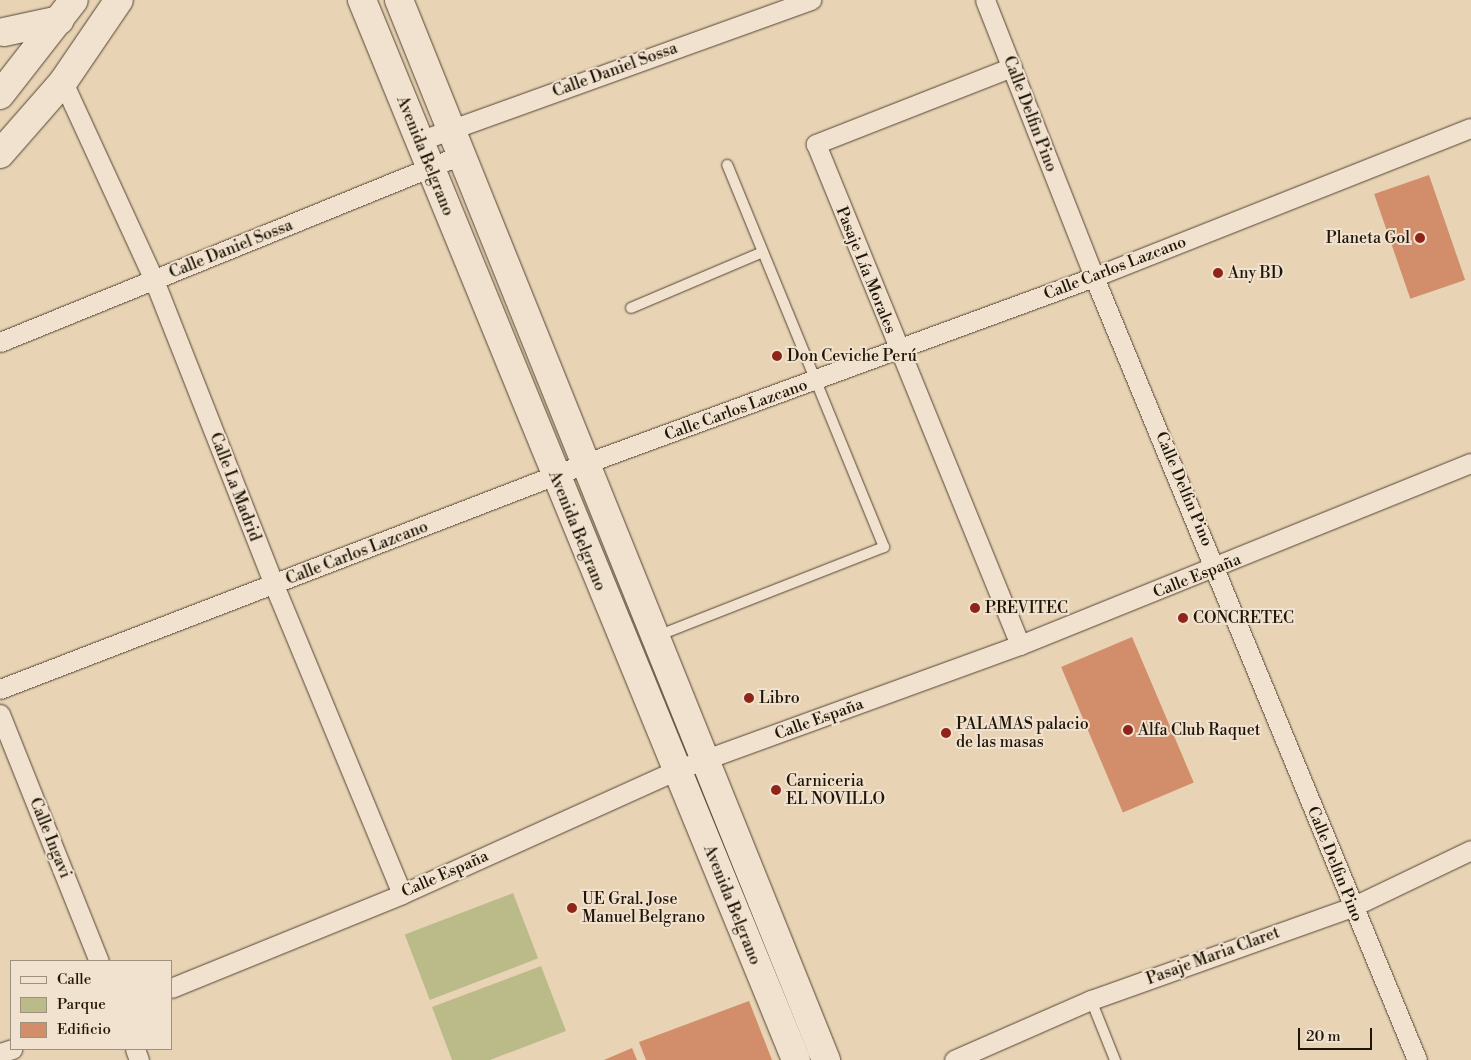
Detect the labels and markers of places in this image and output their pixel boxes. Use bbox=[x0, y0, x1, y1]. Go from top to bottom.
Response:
place label: Planeta Gol bbox=[1326, 228, 1410, 248]
marker: Planeta Gol bbox=[1414, 232, 1426, 244]
place label: Any BD bbox=[1228, 263, 1283, 283]
marker: Any BD bbox=[1212, 267, 1224, 279]
place label: Don Ceviche Perú bbox=[787, 346, 917, 366]
marker: Don Ceviche Perú bbox=[771, 350, 783, 362]
place label: PREVITEC bbox=[985, 598, 1068, 618]
marker: PREVITEC bbox=[969, 602, 981, 614]
place label: CONCRETEC bbox=[1193, 608, 1294, 628]
marker: CONCRETEC bbox=[1177, 612, 1189, 624]
place label: Libro bbox=[759, 688, 800, 708]
marker: Libro bbox=[743, 692, 755, 704]
place label: PALAMAS palacio de las masas bbox=[956, 714, 1089, 752]
place label: Alfa Club Raquet bbox=[1138, 720, 1260, 740]
marker: Alfa Club Raquet bbox=[1122, 724, 1134, 736]
marker: PALAMAS palacio de las masas bbox=[940, 727, 952, 739]
place label: Carniceria EL NOVILLO bbox=[786, 771, 885, 809]
marker: Carniceria EL NOVILLO bbox=[770, 784, 782, 796]
place label: UE Gral. Jose Manuel Belgrano bbox=[582, 889, 705, 927]
marker: UE Gral. Jose Manuel Belgrano bbox=[566, 902, 578, 914]

